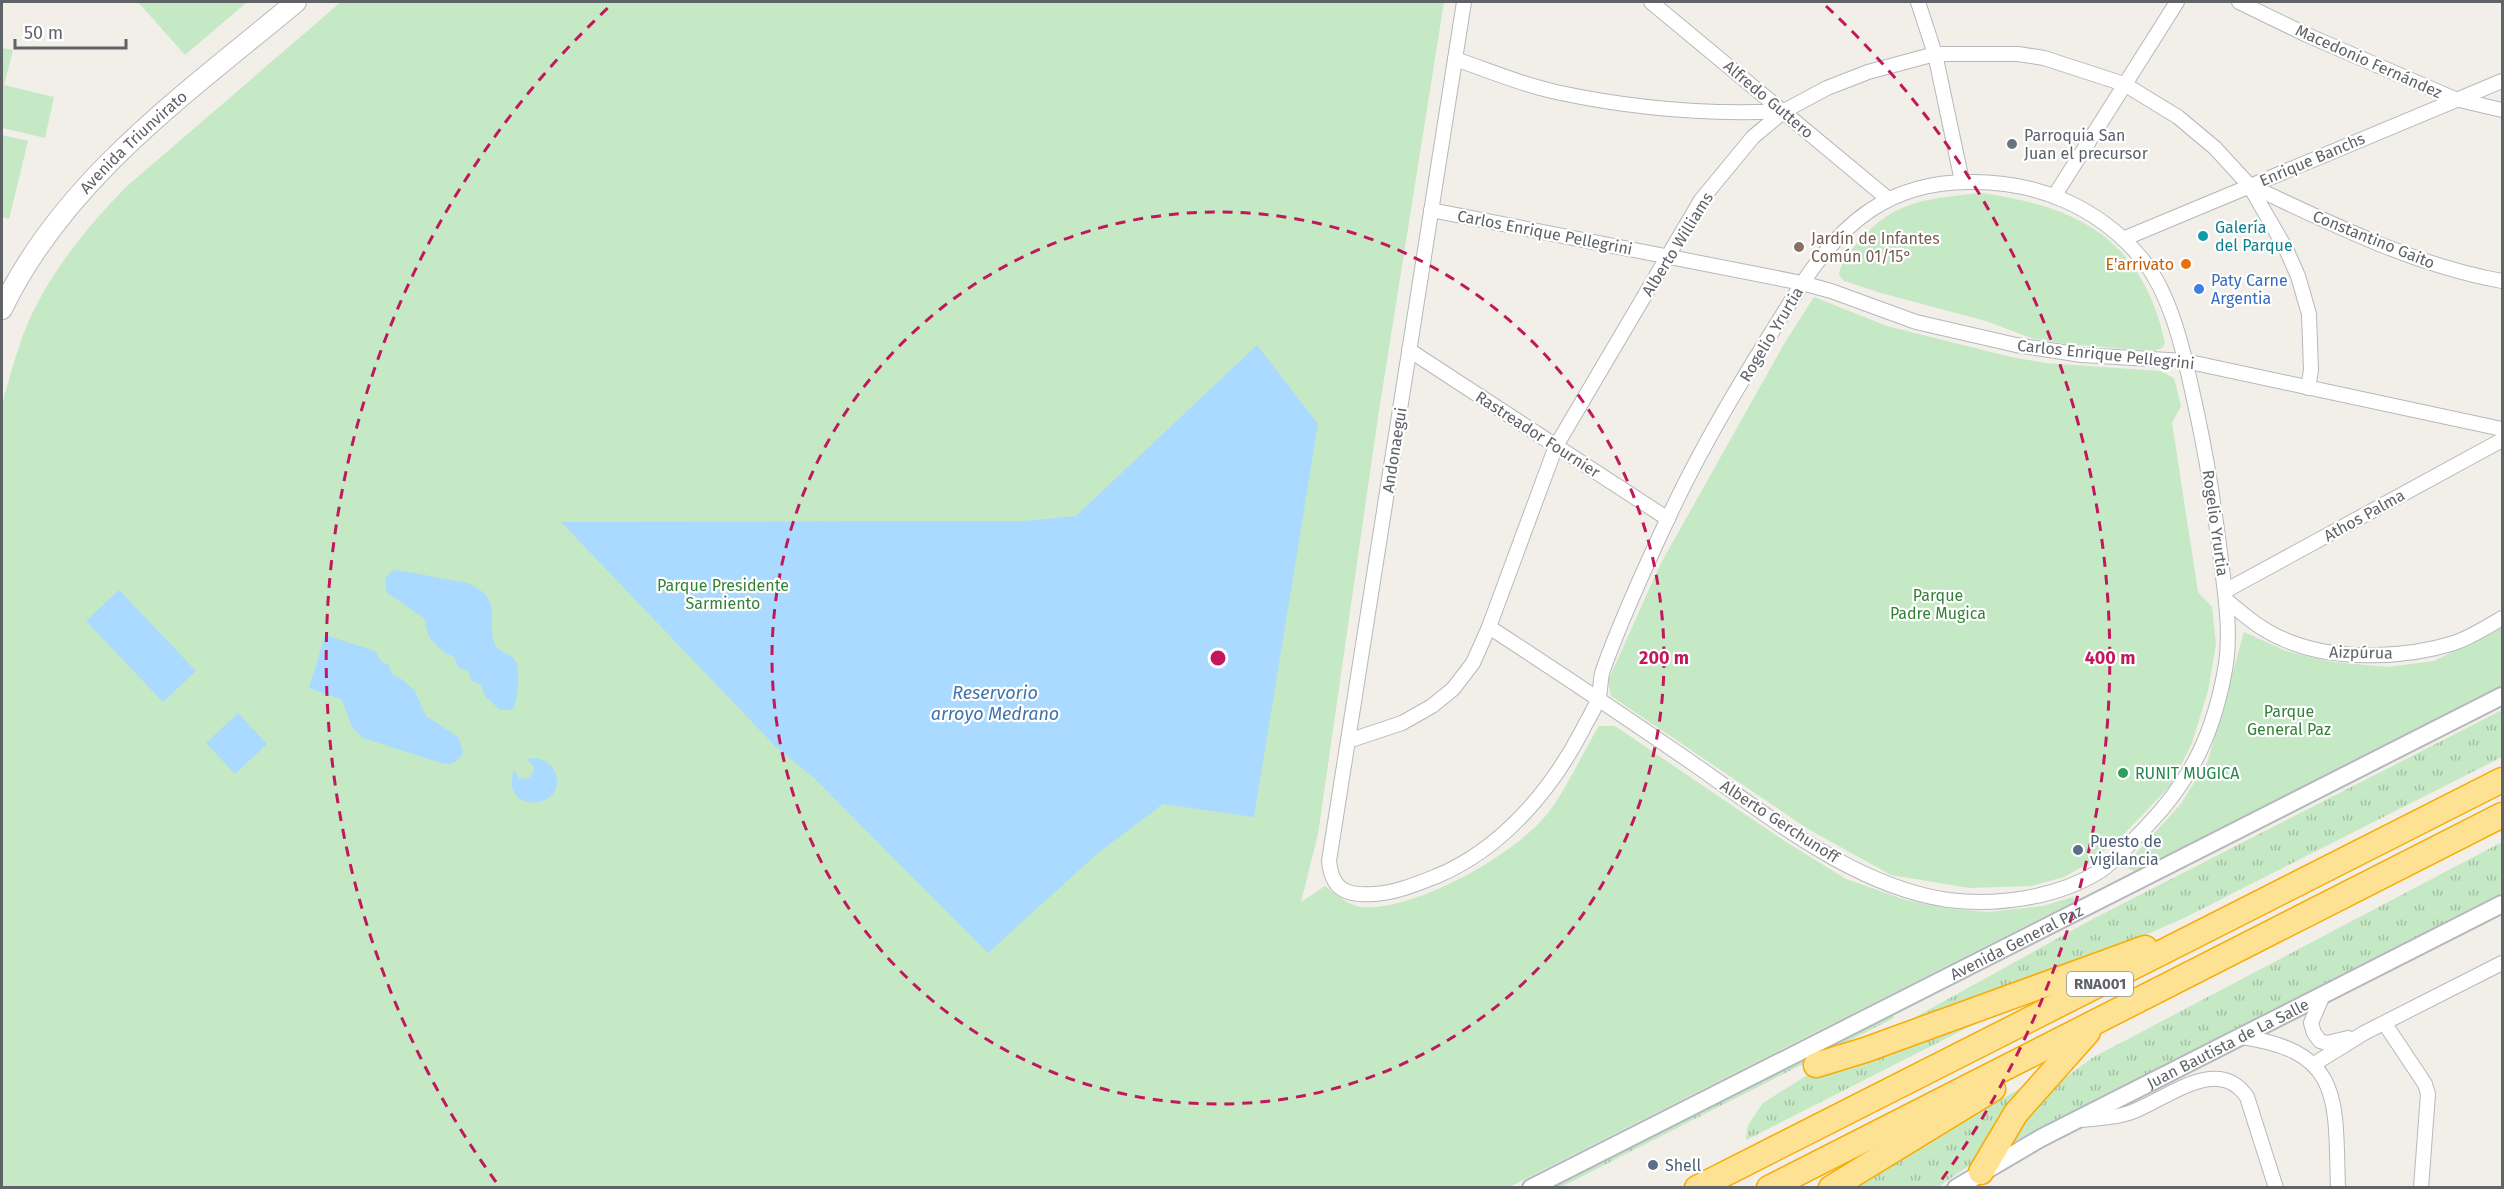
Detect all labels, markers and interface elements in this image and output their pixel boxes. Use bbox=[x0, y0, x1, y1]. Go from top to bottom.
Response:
scale bar bbox=[15, 12, 126, 50]
street label: Macedonio Fernández bbox=[2293, 21, 2445, 102]
text: 50 m bbox=[24, 22, 63, 44]
street label: Alfredo Guttero bbox=[1720, 56, 1817, 142]
street label: Avenida Triunvirato bbox=[76, 87, 191, 197]
place label: Parroquia San Juan el precursor bbox=[2024, 126, 2149, 163]
street label: Enrique Banchs bbox=[2257, 129, 2368, 190]
marker: Parroquia San Juan el precursor bbox=[2005, 137, 2019, 151]
street label: Alberto Williams bbox=[1638, 189, 1717, 300]
street label: Carlos Enrique Pellegrini bbox=[1456, 206, 1634, 259]
street label: Constantino Gaito bbox=[2310, 206, 2438, 273]
place label: Galería del Parque bbox=[2215, 218, 2293, 255]
place label: Jardín de Infantes Común 01/15° bbox=[1811, 229, 1940, 266]
marker: Galería del Parque bbox=[2196, 229, 2210, 243]
marker: Jardín de Infantes Común 01/15° bbox=[1792, 240, 1806, 254]
place label: E'arrivato bbox=[2105, 255, 2174, 274]
marker: E'arrivato bbox=[2179, 257, 2193, 271]
place label: Paty Carne Argentia bbox=[2211, 271, 2288, 308]
marker: Paty Carne Argentia bbox=[2192, 282, 2206, 296]
street label: Rogelio Yrurtia bbox=[1736, 283, 1807, 385]
street label: Carlos Enrique Pellegrini bbox=[2016, 336, 2196, 373]
street label: Rastreador Fournier bbox=[1472, 387, 1604, 482]
street label: Andonaegui bbox=[1378, 406, 1411, 494]
street label: Rogelio Yrurtia bbox=[2199, 469, 2232, 577]
street label: Athos Palma bbox=[2321, 485, 2408, 545]
park label: Parque Presidente Sarmiento bbox=[657, 576, 789, 613]
park label: Parque Padre Mugica bbox=[1890, 586, 1986, 623]
street label: Aizpúrua bbox=[2329, 642, 2393, 663]
text: 200 m bbox=[1639, 647, 1689, 669]
text: 400 m bbox=[2085, 647, 2135, 669]
centre of rings bbox=[1208, 648, 1228, 668]
water label: Reservorio arroyo Medrano bbox=[931, 682, 1059, 725]
park label: Parque General Paz bbox=[2247, 702, 2331, 739]
place label: RUNIT MUGICA bbox=[2135, 764, 2240, 783]
marker: RUNIT MUGICA bbox=[2116, 766, 2130, 780]
street label: Alberto Gerchunoff bbox=[1717, 776, 1844, 868]
place label: Puesto de vigilancia bbox=[2090, 832, 2162, 869]
marker: Puesto de vigilancia bbox=[2071, 843, 2085, 857]
street label: Avenida General Paz bbox=[1947, 901, 2086, 984]
road number: RNA001 bbox=[2067, 972, 2133, 996]
street label: Juan Bautista de La Salle bbox=[2144, 995, 2312, 1093]
place label: Shell bbox=[1665, 1156, 1702, 1175]
marker: Shell bbox=[1646, 1158, 1660, 1172]

